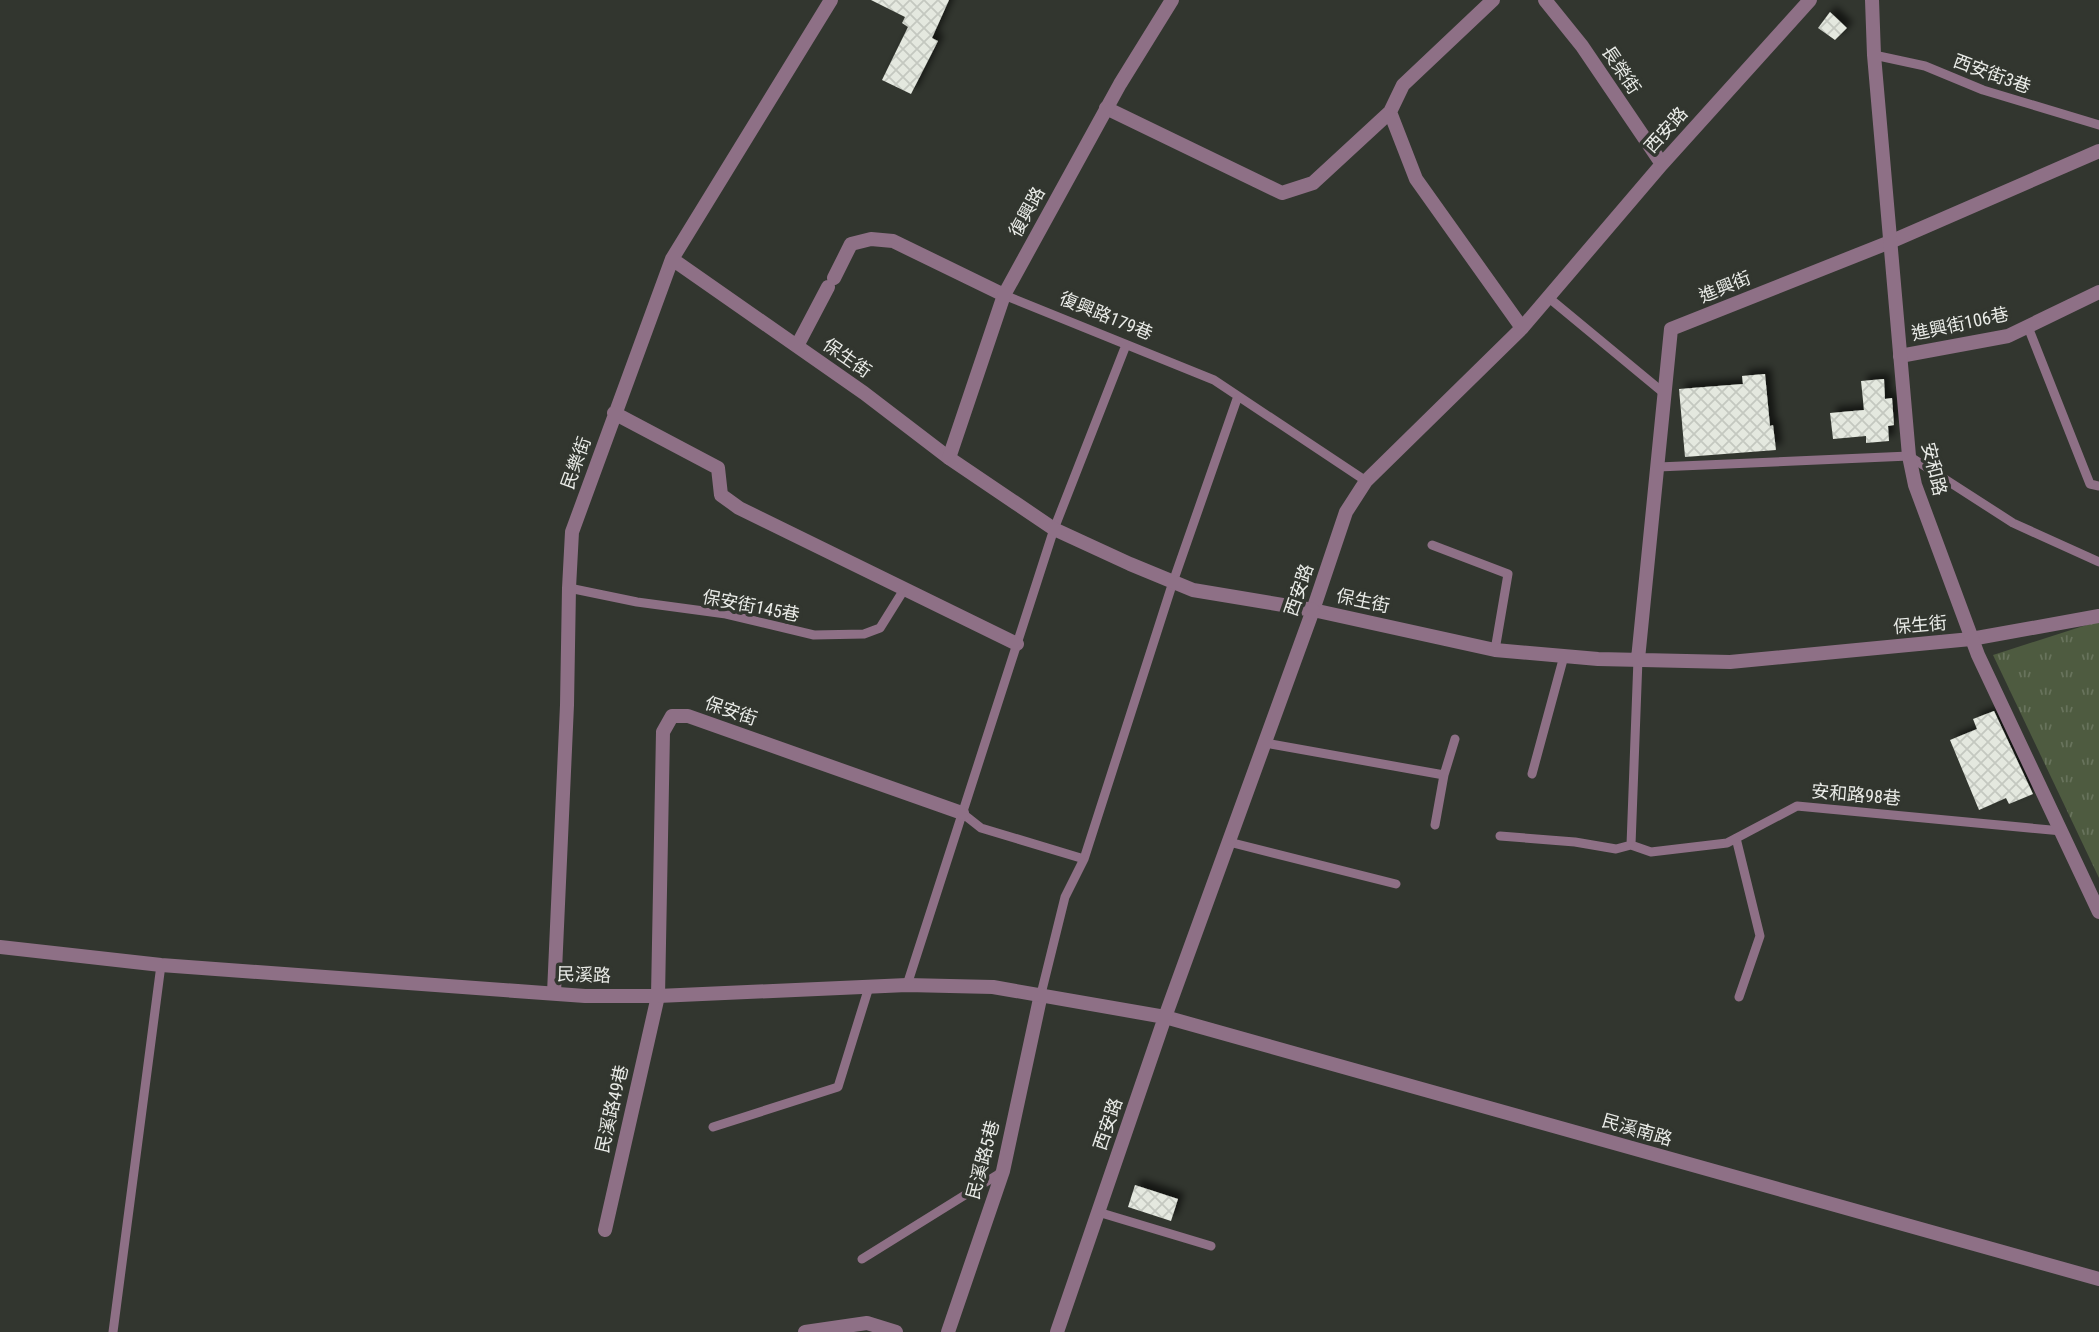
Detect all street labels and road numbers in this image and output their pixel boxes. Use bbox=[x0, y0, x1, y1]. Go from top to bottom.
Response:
street label: 長榮街 bbox=[1598, 41, 1645, 98]
street label: 西安街3巷 bbox=[1951, 50, 2034, 97]
street label: 西安路 bbox=[1640, 103, 1691, 157]
street label: 復興路 bbox=[1004, 183, 1049, 240]
street label: 進興街 bbox=[1696, 267, 1754, 306]
street label: 復興路179巷 bbox=[1057, 287, 1156, 344]
street label: 進興街106巷 bbox=[1909, 303, 2010, 344]
street label: 保生街 bbox=[819, 334, 875, 382]
street label: 民樂街 bbox=[556, 434, 595, 492]
street label: 安和路 bbox=[1918, 440, 1951, 498]
street label: 西安路 bbox=[1280, 561, 1317, 619]
street label: 保生街 bbox=[1335, 585, 1392, 616]
street label: 保安街145巷 bbox=[701, 586, 802, 625]
street label: 保生街 bbox=[1892, 612, 1948, 637]
street label: 保安街 bbox=[702, 692, 760, 729]
street label: 安和路98巷 bbox=[1810, 780, 1902, 809]
street label: 民溪路 bbox=[557, 963, 611, 986]
street label: 民溪路49巷 bbox=[591, 1063, 632, 1155]
street label: 西安路 bbox=[1089, 1095, 1126, 1153]
street label: 民溪南路 bbox=[1600, 1110, 1675, 1150]
street label: 民溪路5巷 bbox=[962, 1118, 1003, 1202]

